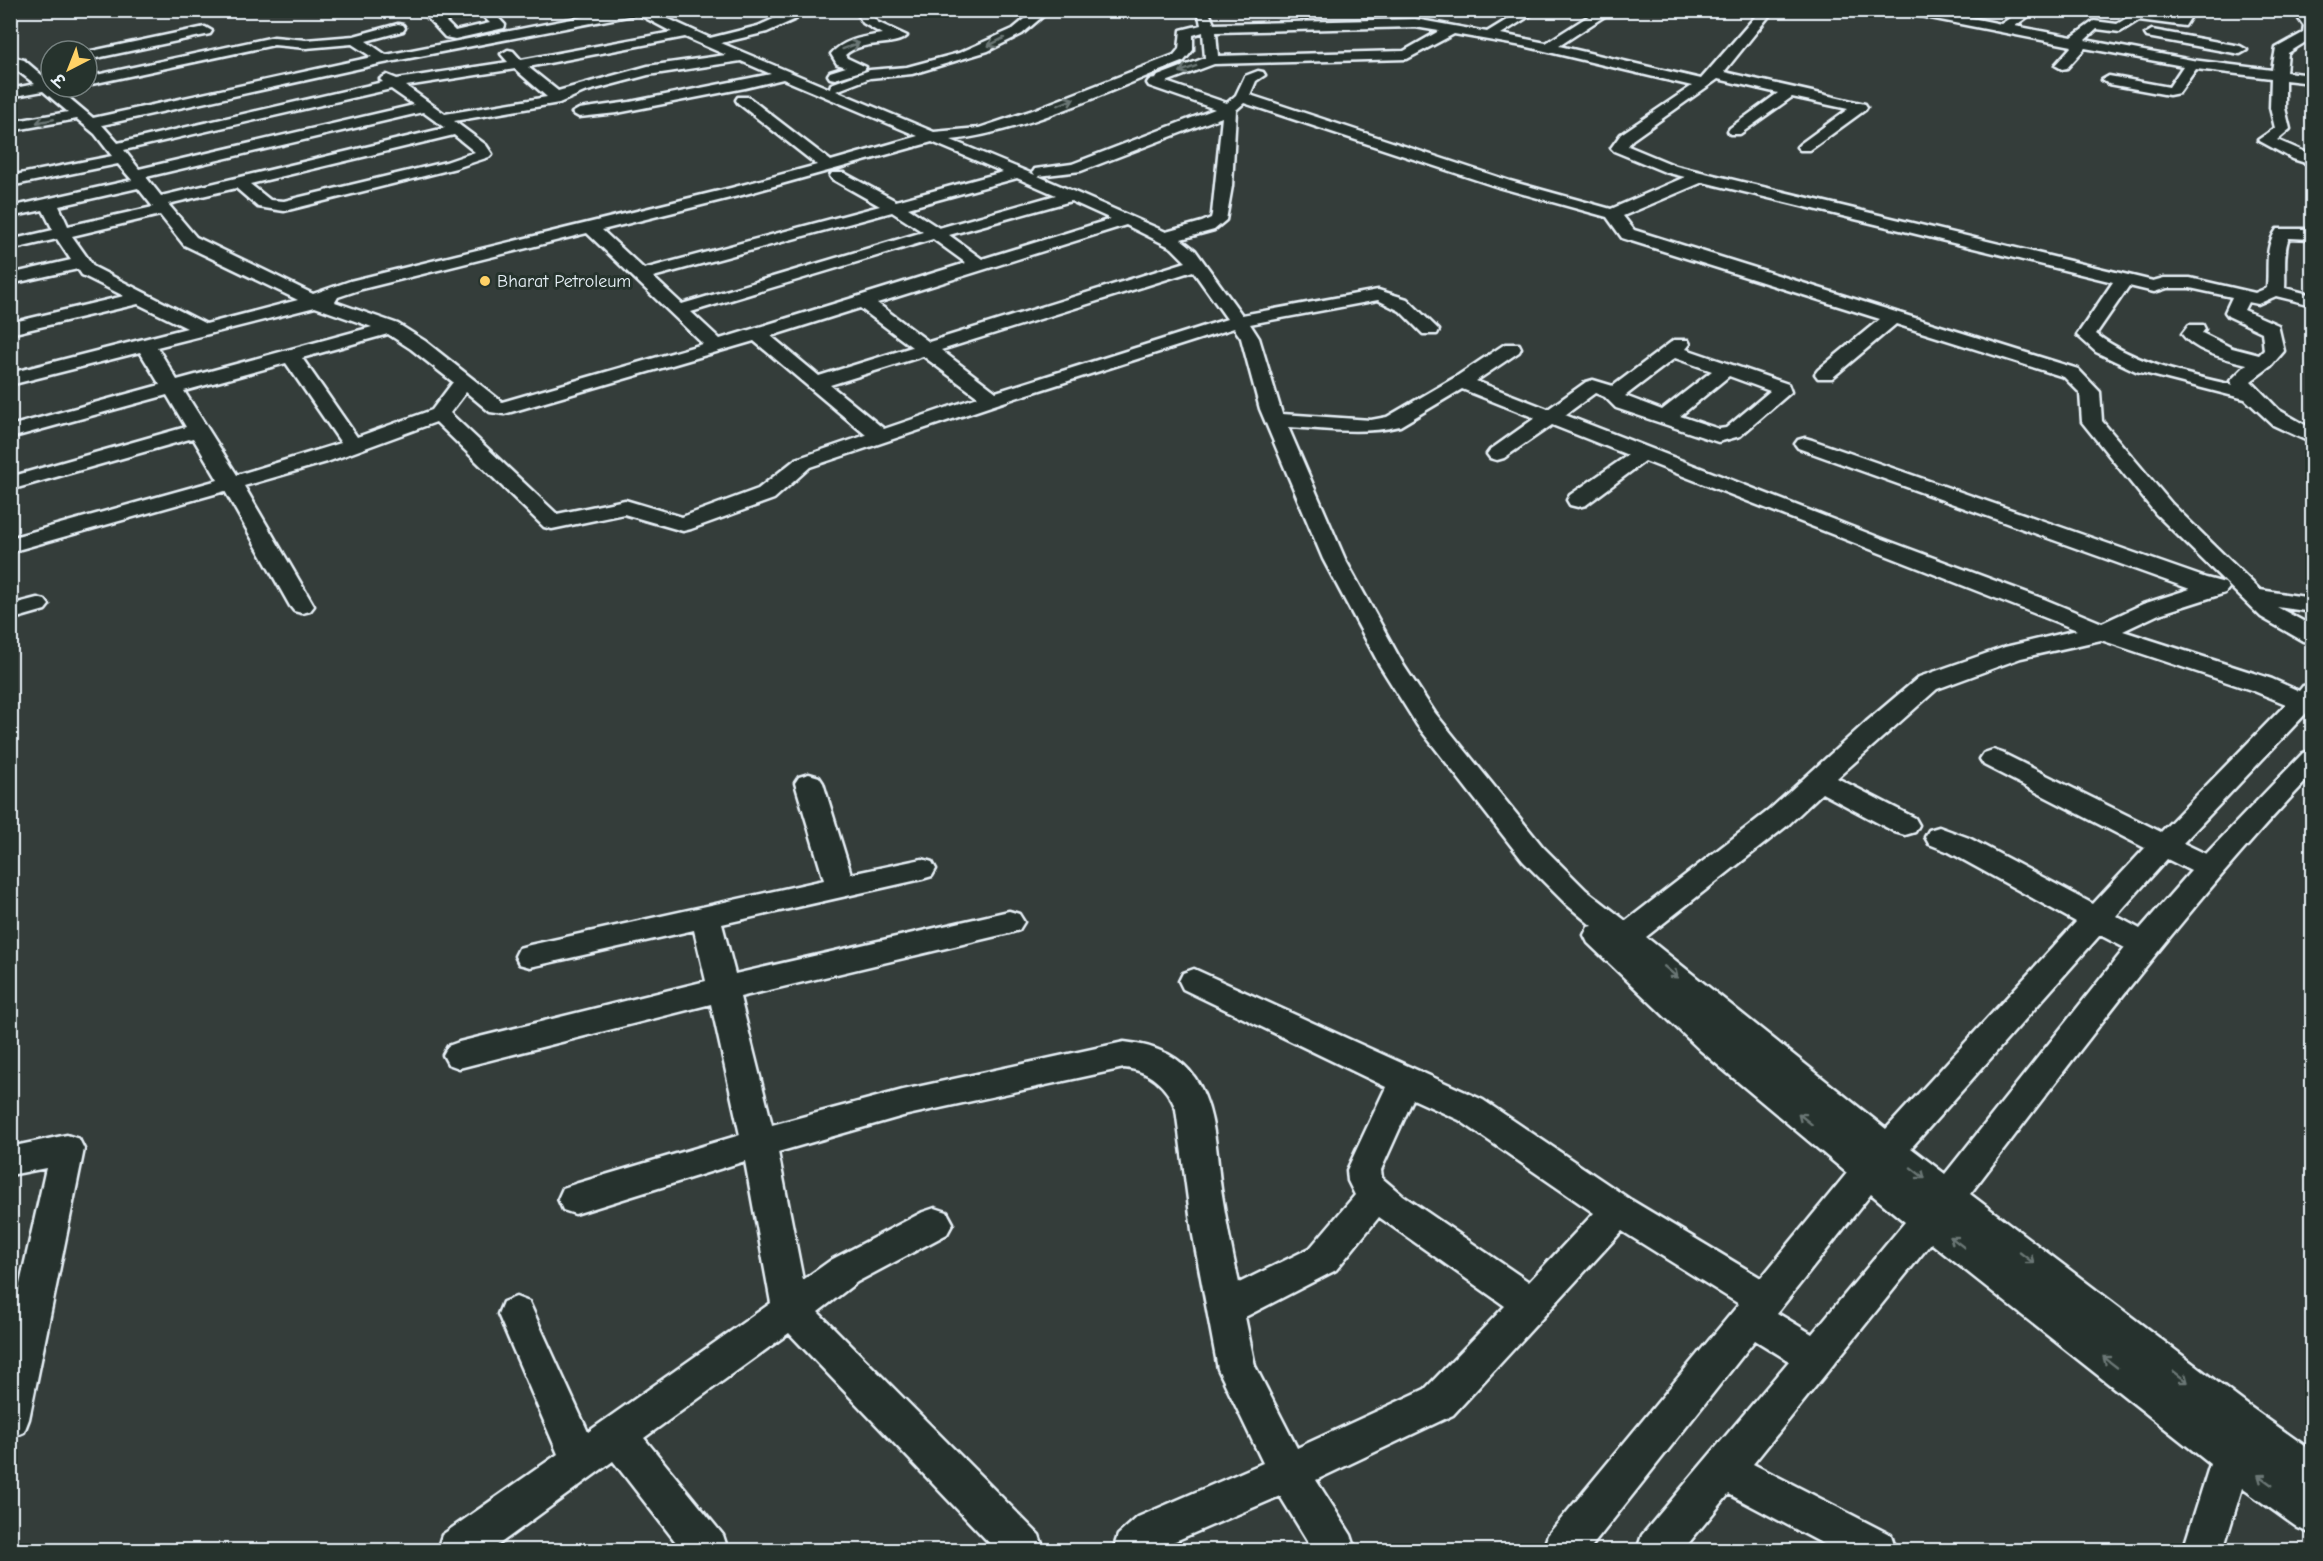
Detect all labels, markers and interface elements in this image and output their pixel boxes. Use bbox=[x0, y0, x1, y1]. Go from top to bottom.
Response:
one-way arrow bbox=[988, 36, 1005, 48]
north arrow bbox=[39, 39, 99, 99]
one-way arrow bbox=[841, 39, 860, 50]
one-way arrow bbox=[1179, 65, 1198, 76]
text: उ bbox=[49, 68, 71, 91]
one-way arrow bbox=[1056, 96, 1074, 107]
one-way arrow bbox=[36, 115, 55, 126]
place label: Bharat Petroleum bbox=[497, 271, 631, 292]
marker: Bharat Petroleum bbox=[478, 274, 492, 288]
one-way arrow bbox=[1663, 966, 1679, 979]
one-way arrow bbox=[1797, 1112, 1813, 1125]
one-way arrow bbox=[1910, 1167, 1926, 1180]
one-way arrow bbox=[1949, 1235, 1965, 1248]
one-way arrow bbox=[2019, 1251, 2035, 1264]
one-way arrow bbox=[2103, 1355, 2119, 1368]
one-way arrow bbox=[2173, 1371, 2189, 1384]
one-way arrow bbox=[2257, 1474, 2274, 1486]

